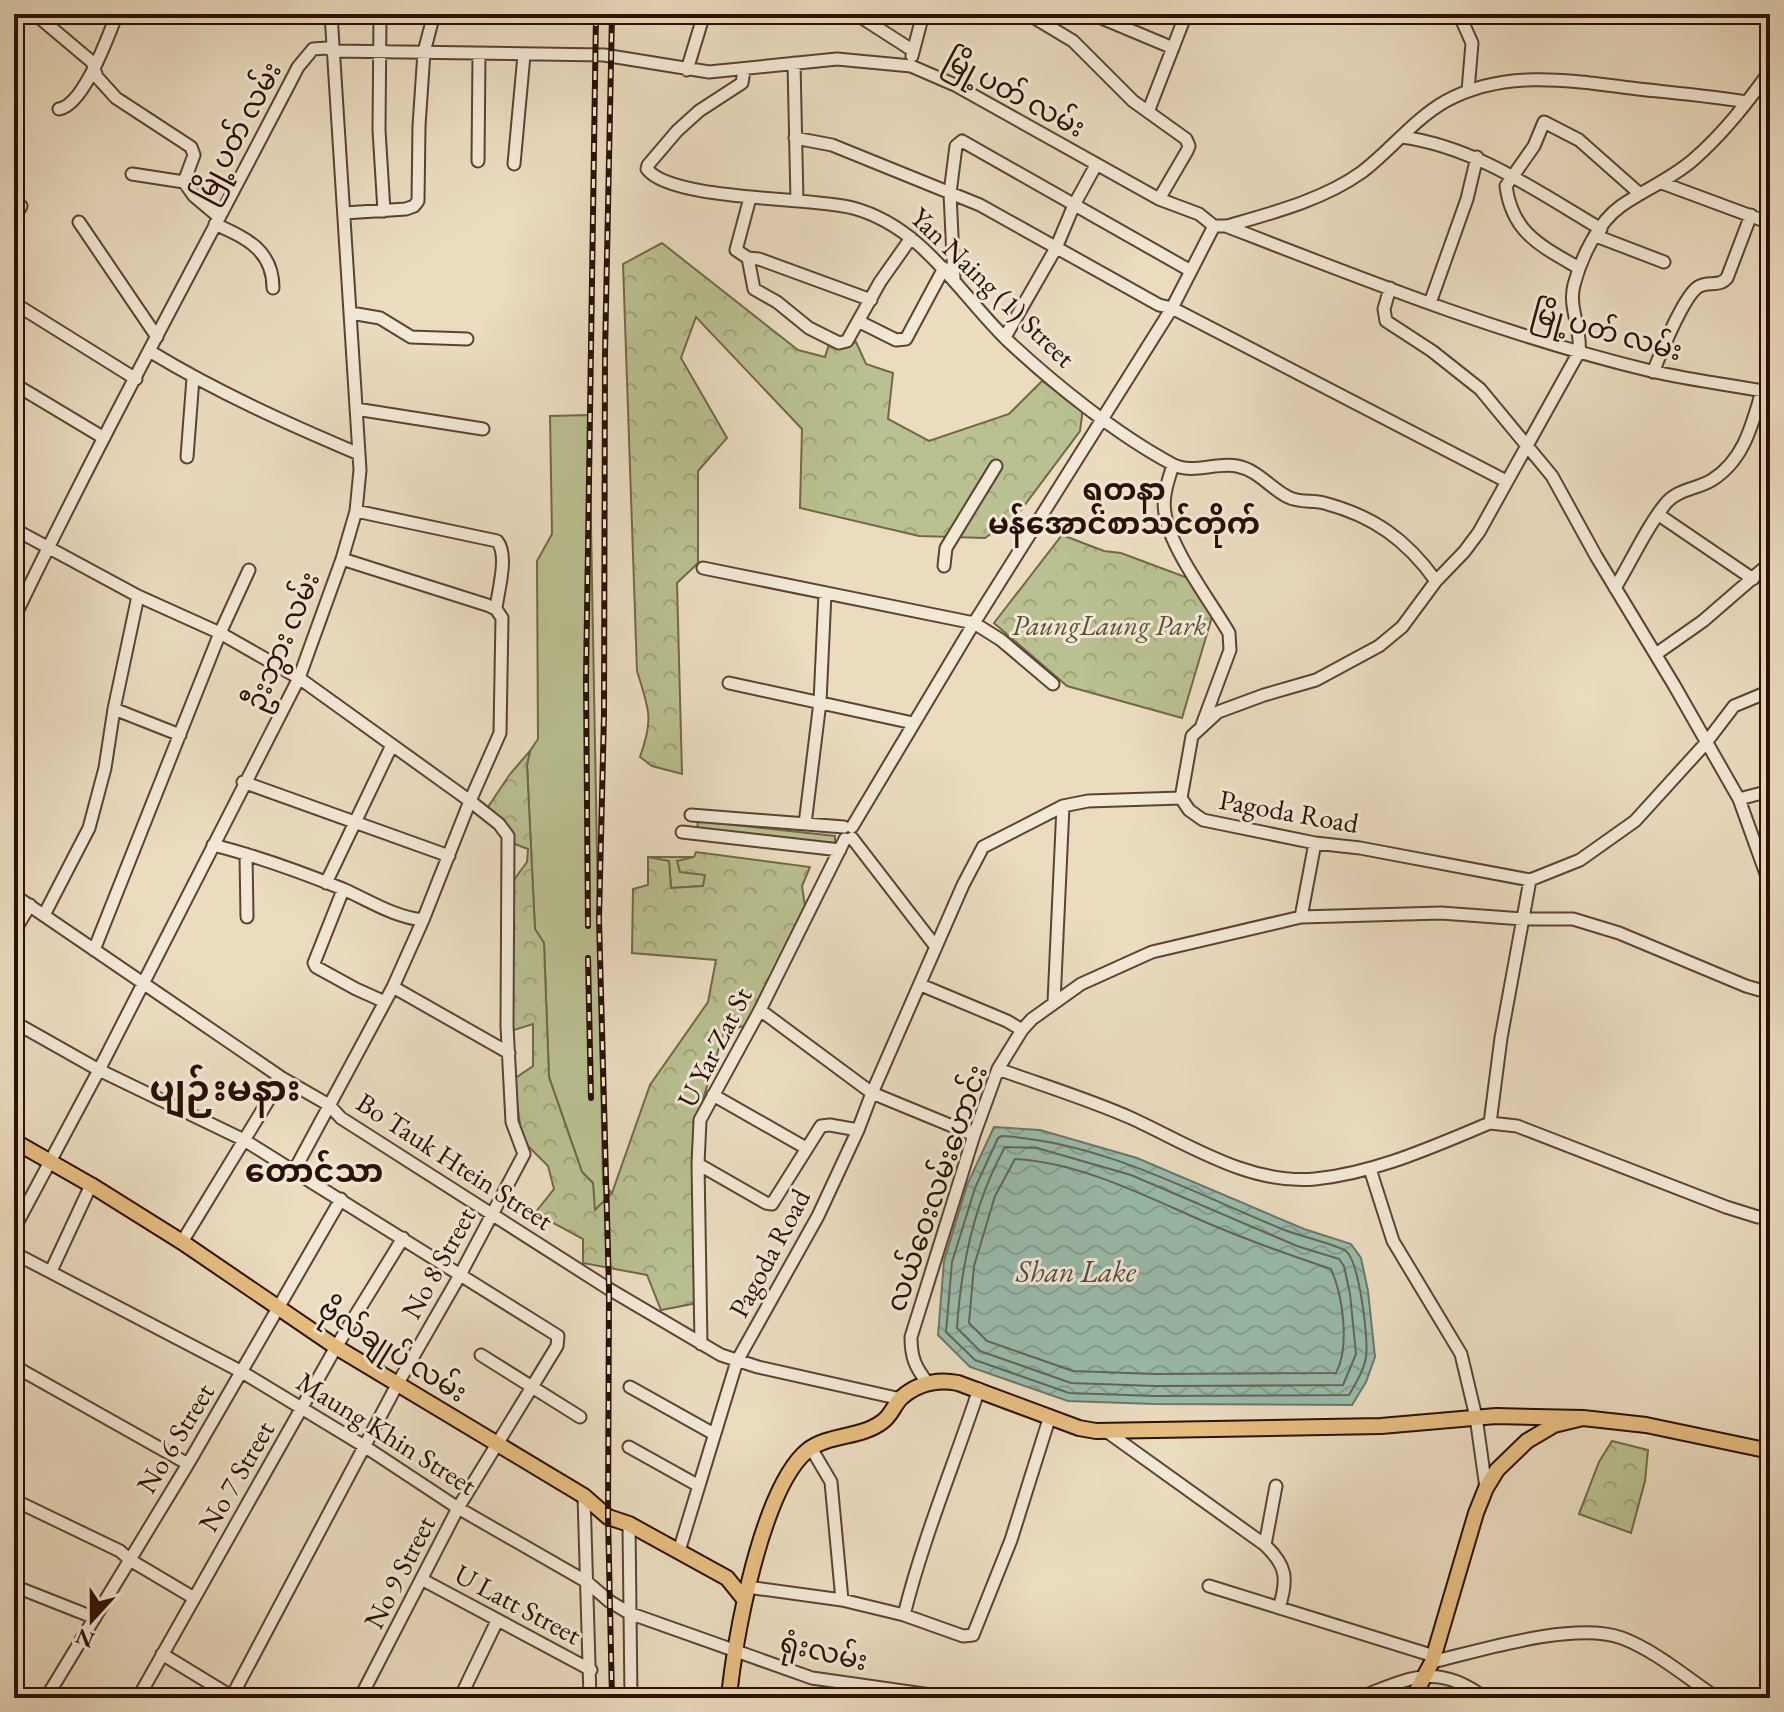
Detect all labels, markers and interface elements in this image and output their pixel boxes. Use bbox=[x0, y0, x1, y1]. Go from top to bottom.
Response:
street label: မြို့ပတ် လမ်း bbox=[936, 41, 1092, 150]
street label: မြို့ပတ် လမ်း bbox=[185, 55, 294, 211]
street label: Yan Naing (1) Street bbox=[903, 199, 1083, 375]
street label: မြို့ပတ် လမ်း bbox=[1526, 294, 1686, 373]
district label: ရတနာ မန်အောင်စာသင်တိုက် bbox=[988, 470, 1260, 548]
street label: ဦးဘွား လမ်း bbox=[237, 566, 332, 718]
park label: PaungLaung Park bbox=[1012, 607, 1207, 643]
street label: Pagoda Road bbox=[1217, 781, 1362, 841]
street label: U Yar Zat St bbox=[668, 981, 760, 1113]
street label: လယ်ဝေးလမ်းဟောင်း bbox=[877, 1060, 995, 1316]
district label: ပျဉ်းမနား bbox=[149, 1064, 301, 1119]
street label: Bo Tauk Htein Street bbox=[350, 1084, 560, 1238]
district label: တောင်သာ bbox=[245, 1149, 383, 1192]
street label: Pagoda Road bbox=[720, 1182, 818, 1324]
street label: No 8 Street bbox=[393, 1201, 483, 1325]
water label: Shan Lake bbox=[1015, 1252, 1137, 1291]
street label: ဗိုလ်ချုပ် လမ်း bbox=[309, 1290, 474, 1414]
street label: Maung Khin Street bbox=[290, 1363, 484, 1503]
street label: No 6 Street bbox=[128, 1376, 222, 1500]
street label: No 7 Street bbox=[190, 1414, 282, 1538]
street label: No 9 Street bbox=[355, 1509, 443, 1635]
street label: U Latt Street bbox=[448, 1556, 588, 1652]
north arrow bbox=[52, 1580, 132, 1660]
text: N bbox=[71, 1621, 99, 1655]
street label: ရုံးလမ်း bbox=[776, 1623, 871, 1683]

